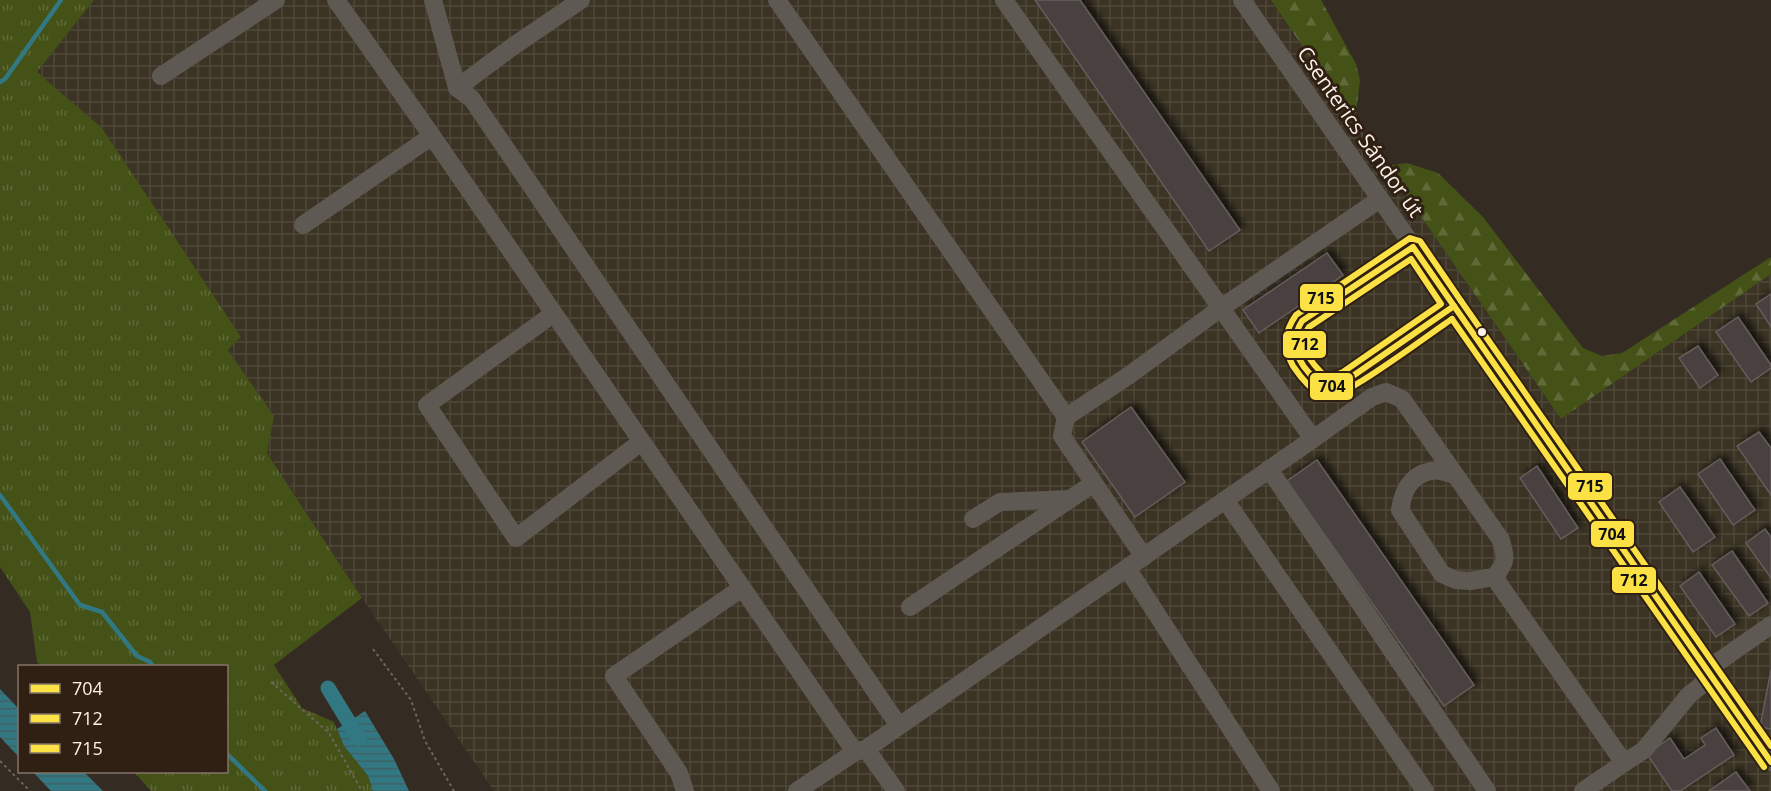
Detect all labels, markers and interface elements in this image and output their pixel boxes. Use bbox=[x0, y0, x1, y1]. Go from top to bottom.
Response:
street label: Csenterics Sándor út bbox=[1291, 40, 1430, 222]
line badge: 715 bbox=[1299, 283, 1344, 312]
text: 715 bbox=[1307, 287, 1335, 309]
unlabelled marker bbox=[1476, 326, 1488, 338]
line badge: 712 bbox=[1282, 330, 1327, 359]
text: 712 bbox=[1291, 333, 1319, 355]
line badge: 704 bbox=[1309, 372, 1354, 401]
text: 704 bbox=[1318, 375, 1346, 397]
line badge: 715 bbox=[1567, 472, 1613, 501]
text: 715 bbox=[1576, 475, 1604, 497]
line badge: 704 bbox=[1590, 520, 1635, 548]
text: 704 bbox=[1598, 523, 1626, 545]
line badge: 712 bbox=[1611, 566, 1657, 594]
text: 712 bbox=[1620, 569, 1648, 591]
legend bbox=[18, 665, 228, 773]
text: 704 bbox=[72, 676, 103, 700]
text: 712 bbox=[72, 706, 103, 730]
text: 715 bbox=[72, 736, 103, 760]

